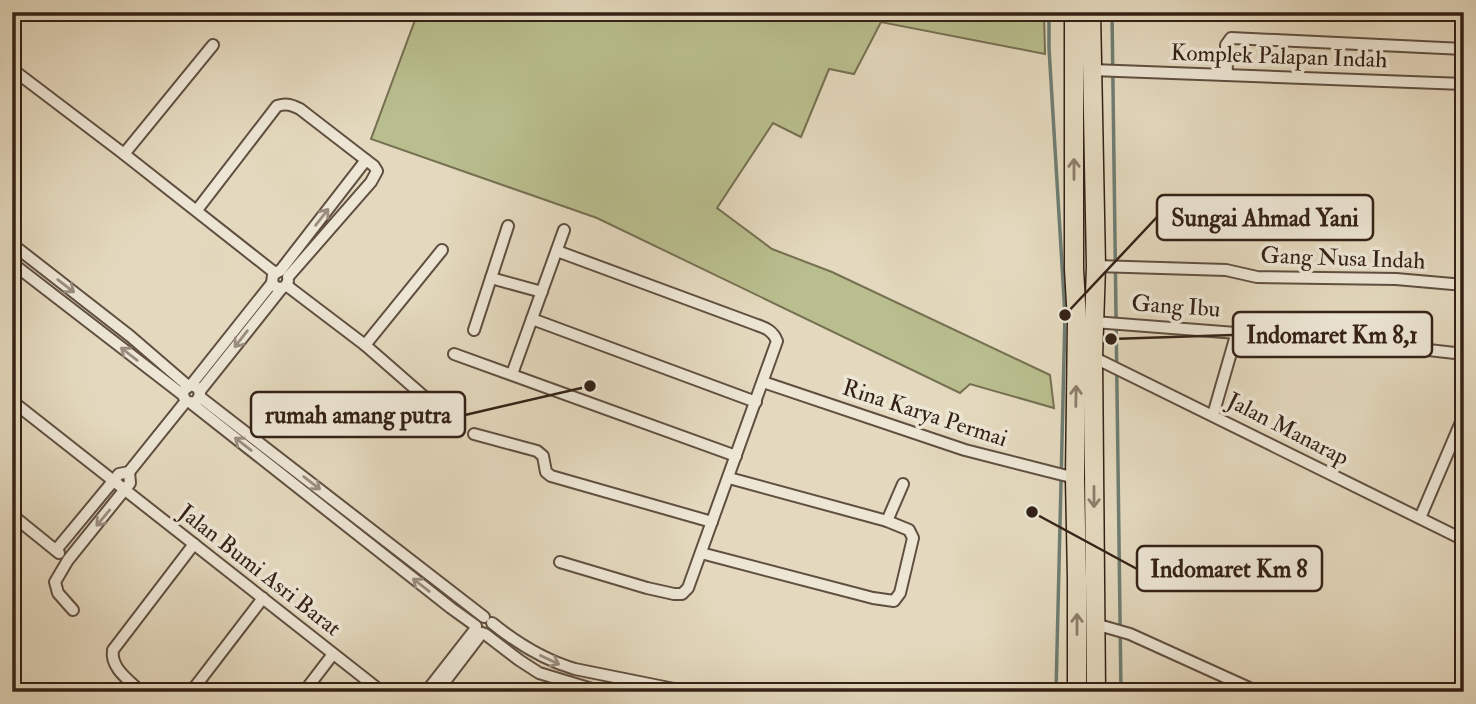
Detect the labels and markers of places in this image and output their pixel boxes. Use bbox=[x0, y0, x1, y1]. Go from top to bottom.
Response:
callout: Sungai Ahmad Yani bbox=[1157, 195, 1373, 240]
callout: Indomaret Km 8,1 bbox=[1233, 312, 1432, 357]
callout: rumah amang putra bbox=[251, 392, 465, 437]
callout: Indomaret Km 8 bbox=[1137, 546, 1322, 591]

